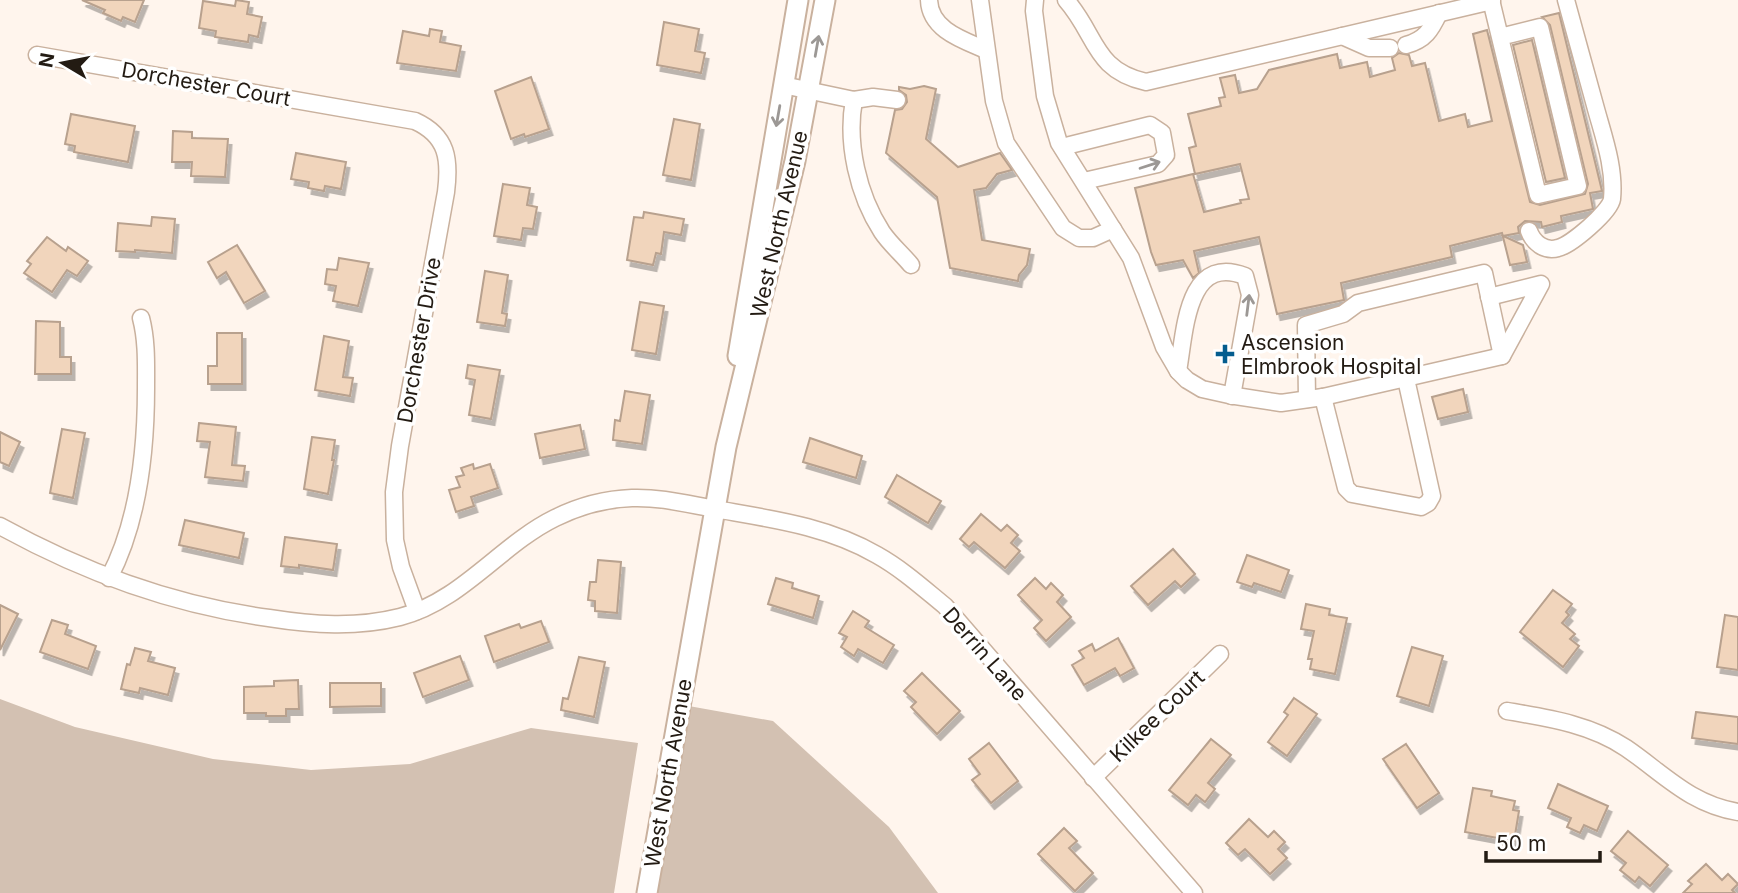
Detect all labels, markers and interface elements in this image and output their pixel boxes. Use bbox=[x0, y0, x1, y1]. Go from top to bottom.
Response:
north arrow bbox=[28, 28, 98, 98]
one-way arrow bbox=[811, 35, 824, 58]
text: N bbox=[34, 51, 59, 69]
street label: Dorchester Court bbox=[120, 57, 293, 111]
one-way arrow bbox=[771, 104, 784, 126]
street label: West North Avenue bbox=[745, 128, 813, 320]
one-way arrow bbox=[1138, 157, 1160, 170]
street label: Dorchester Drive bbox=[392, 255, 446, 425]
one-way arrow bbox=[1241, 294, 1254, 317]
place label: Ascension Elmbrook Hospital bbox=[1241, 330, 1421, 379]
marker: Ascension Elmbrook Hospital bbox=[1215, 344, 1235, 364]
street label: Derrin Lane bbox=[938, 602, 1032, 706]
street label: Kilkee Court bbox=[1105, 665, 1209, 767]
street label: West North Avenue bbox=[639, 677, 697, 869]
scale bar bbox=[1486, 820, 1600, 864]
text: 50 m bbox=[1496, 831, 1546, 856]

